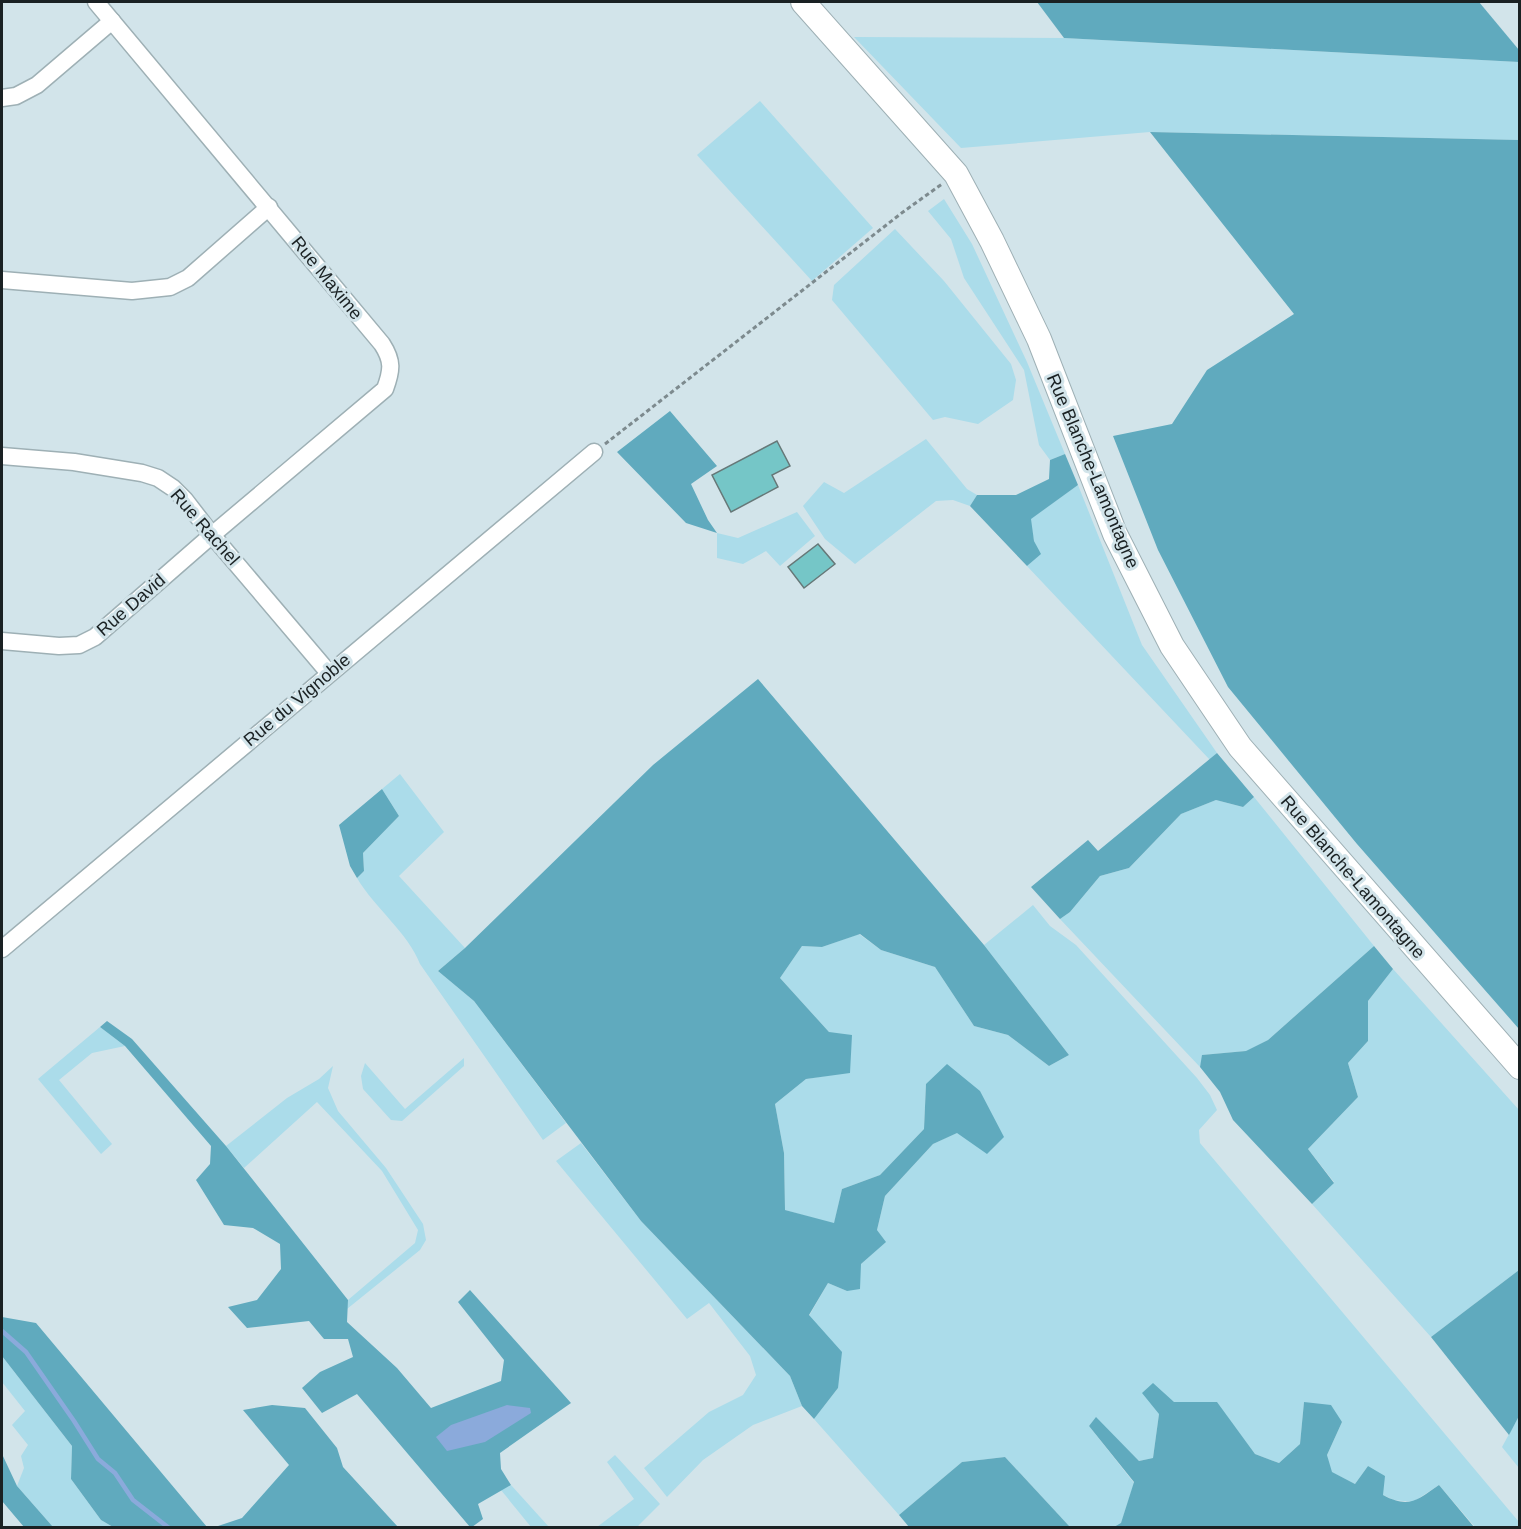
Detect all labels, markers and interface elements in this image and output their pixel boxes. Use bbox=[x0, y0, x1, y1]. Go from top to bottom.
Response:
street label: Rue Maxime bbox=[287, 232, 367, 324]
street label: Rue Blanche-Lamontagne bbox=[1043, 371, 1143, 571]
street label: Rue Rachel bbox=[167, 485, 243, 569]
street label: Rue David bbox=[93, 570, 169, 640]
street label: Rue du Vignoble bbox=[240, 650, 354, 750]
street label: Rue Blanche-Lamontagne bbox=[1277, 792, 1429, 962]

